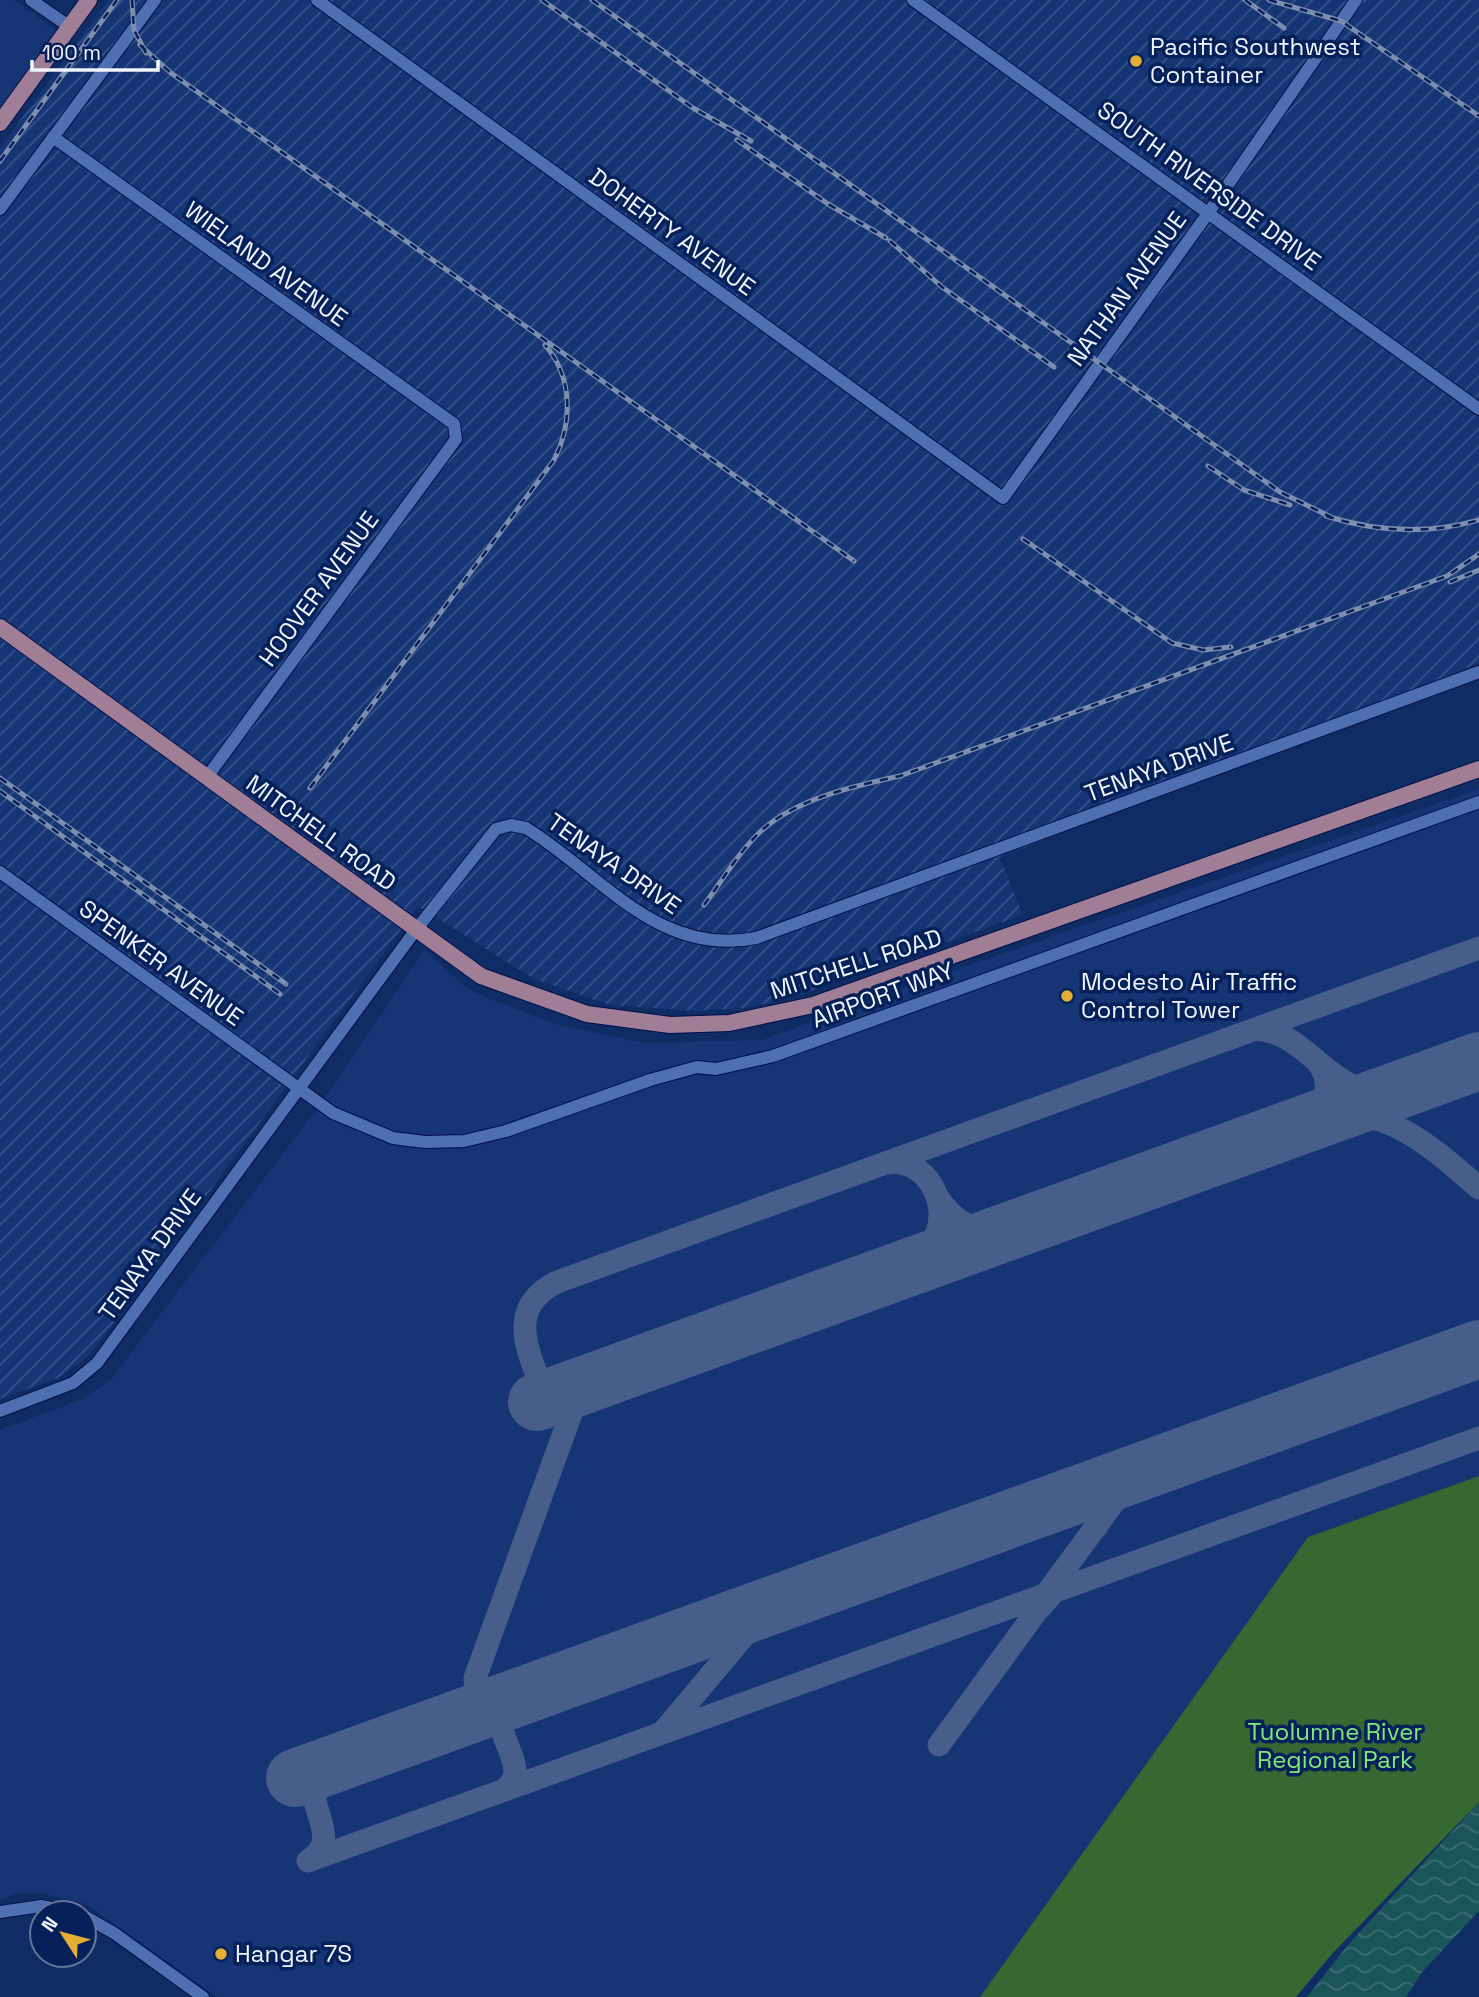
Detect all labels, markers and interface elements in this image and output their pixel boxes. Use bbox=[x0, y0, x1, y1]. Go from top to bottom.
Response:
scale bar bbox=[32, 28, 158, 72]
place label: Pacific Southwest Container bbox=[1150, 31, 1361, 90]
text: 100 m bbox=[42, 39, 101, 66]
marker: Pacific Southwest Container bbox=[1128, 53, 1144, 69]
street label: SOUTH RIVERSIDE DRIVE bbox=[1091, 94, 1327, 277]
street label: DOHERTY AVENUE bbox=[583, 161, 762, 302]
street label: WIELAND AVENUE bbox=[179, 194, 354, 333]
street label: NATHAN AVENUE bbox=[1060, 205, 1193, 372]
street label: HOOVER AVENUE bbox=[252, 505, 385, 672]
street label: TENAYA DRIVE bbox=[1080, 726, 1237, 809]
street label: MITCHELL ROAD bbox=[240, 768, 403, 898]
street label: TENAYA DRIVE bbox=[542, 806, 687, 921]
street label: SPENKER AVENUE bbox=[73, 893, 249, 1033]
street label: MITCHELL ROAD bbox=[766, 921, 945, 1006]
street label: AIRPORT WAY bbox=[807, 954, 959, 1035]
place label: Modesto Air Traffic Control Tower bbox=[1081, 966, 1297, 1025]
marker: Modesto Air Traffic Control Tower bbox=[1059, 988, 1075, 1004]
street label: TENAYA DRIVE bbox=[91, 1183, 208, 1327]
park label: Tuolumne River Regional Park bbox=[1248, 1716, 1422, 1775]
north arrow bbox=[28, 1899, 98, 1969]
text: N bbox=[36, 1912, 64, 1937]
place label: Hangar 7S bbox=[235, 1938, 352, 1969]
marker: Hangar 7S bbox=[213, 1946, 229, 1962]

